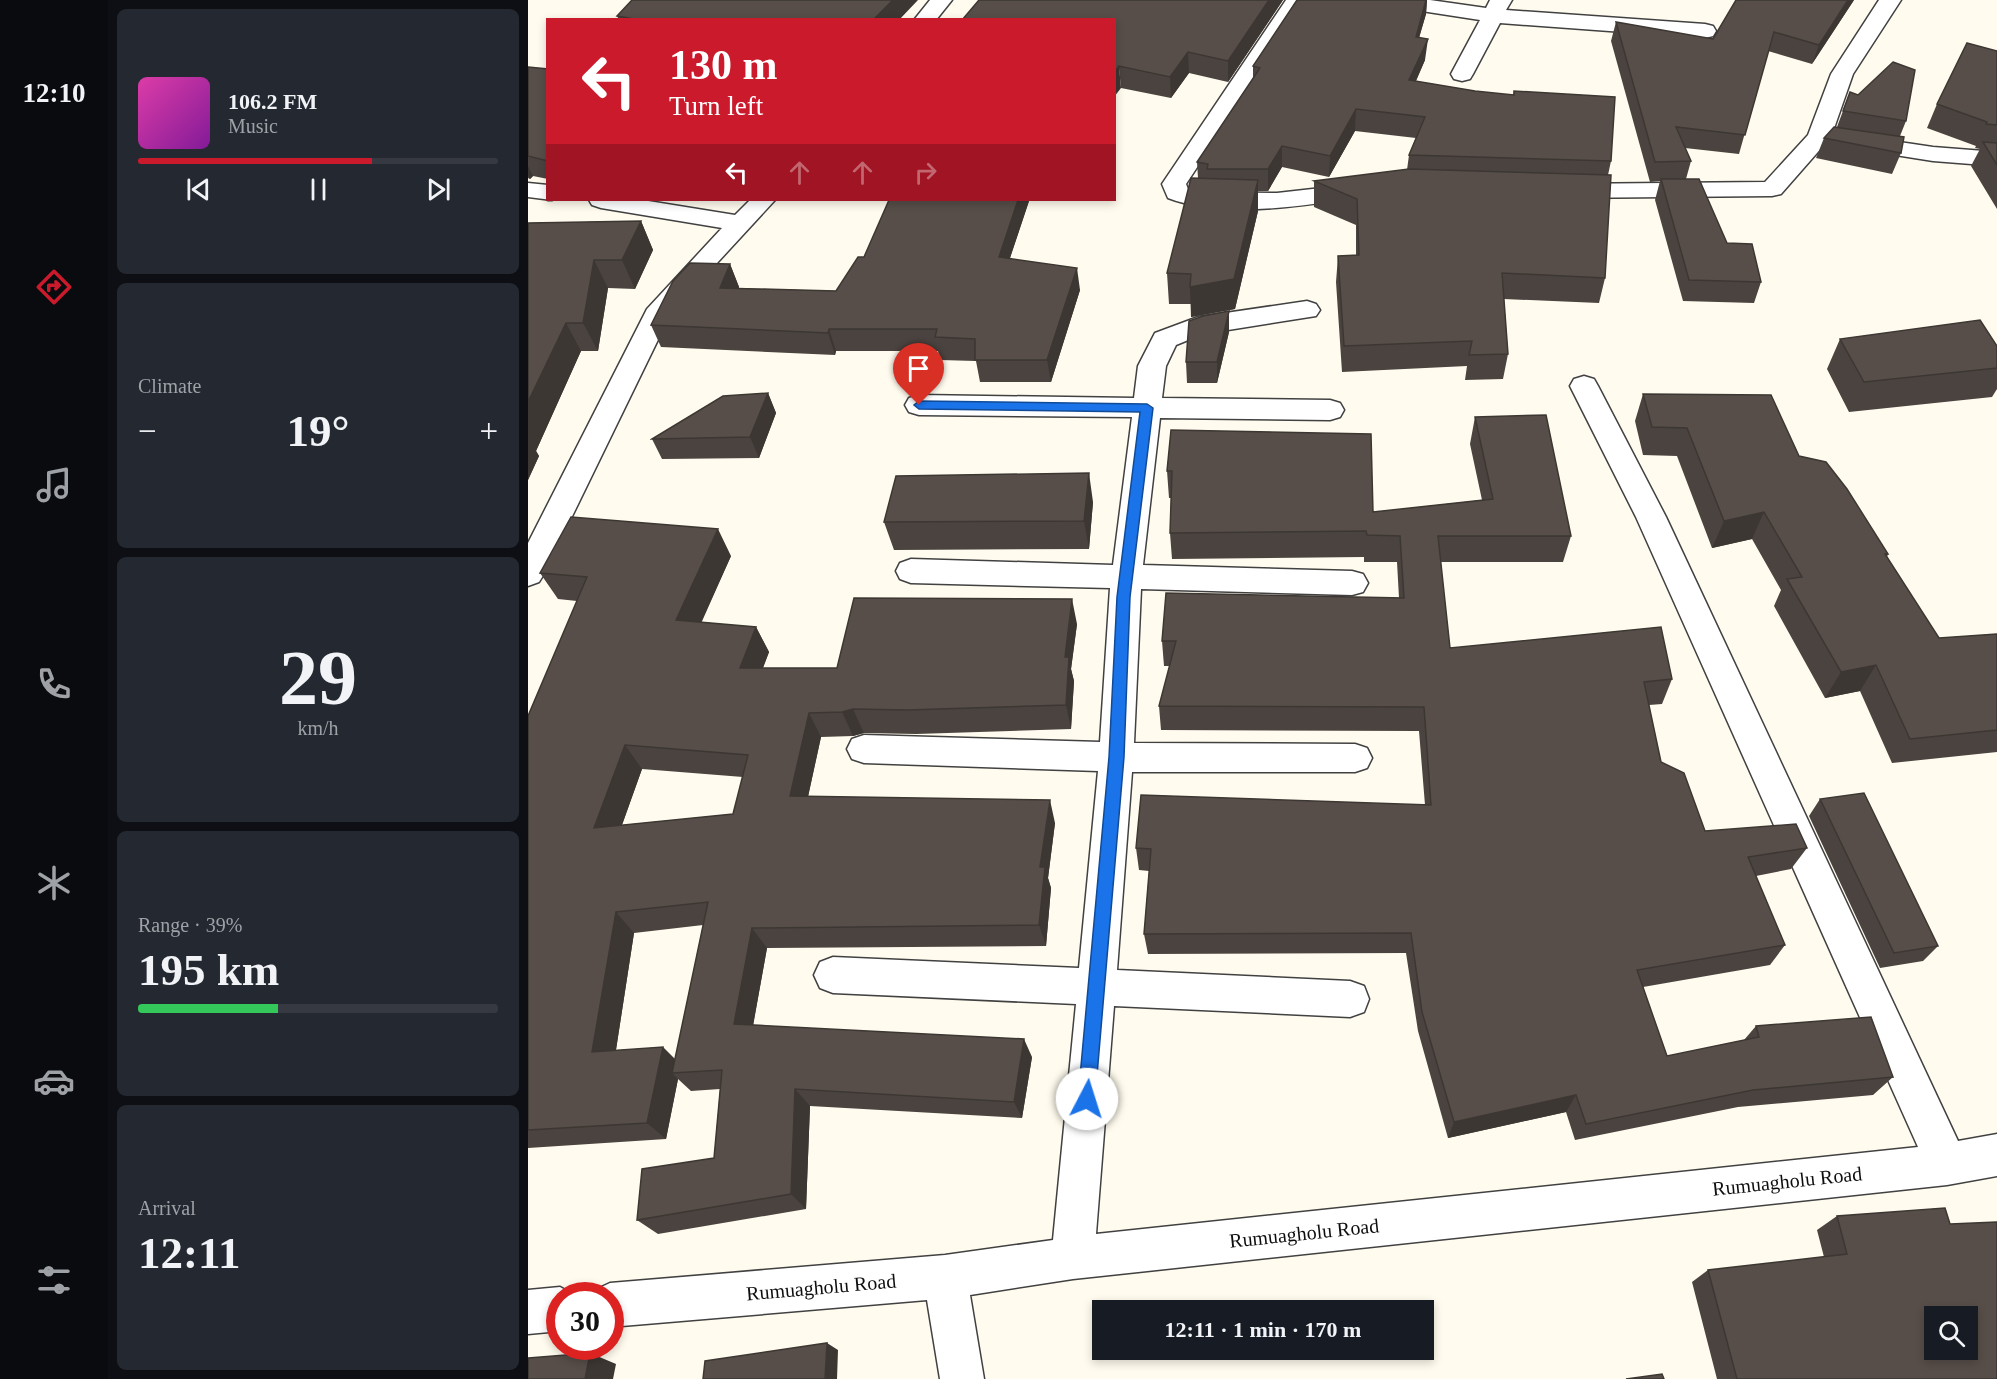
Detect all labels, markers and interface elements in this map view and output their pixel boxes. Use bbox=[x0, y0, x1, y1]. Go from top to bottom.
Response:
icon: left bbox=[570, 42, 648, 120]
text: 130 m bbox=[669, 42, 778, 88]
text: 12:10 bbox=[23, 78, 86, 108]
text: 106.2 FM bbox=[228, 89, 317, 114]
text: Turn left bbox=[669, 91, 763, 121]
text: Music bbox=[228, 115, 278, 137]
icon: left bbox=[720, 156, 753, 189]
icon: ahead bbox=[783, 156, 816, 189]
icon: ahead bbox=[846, 156, 879, 189]
icon: right bbox=[909, 156, 942, 189]
icon: previous bbox=[182, 173, 215, 206]
icon: pause bbox=[302, 173, 335, 206]
icon: next bbox=[422, 173, 455, 206]
icon: directions bbox=[33, 266, 75, 308]
pin bbox=[893, 343, 944, 405]
icon: arrive bbox=[902, 352, 935, 385]
text: Climate bbox=[138, 375, 201, 397]
text: 19° bbox=[287, 406, 350, 456]
text: − bbox=[138, 413, 157, 449]
text: + bbox=[479, 413, 498, 449]
icon: music bbox=[33, 464, 75, 506]
text: 29 bbox=[279, 634, 357, 721]
icon: phone bbox=[33, 663, 75, 705]
text: km/h bbox=[297, 717, 339, 739]
icon: climate bbox=[33, 862, 75, 904]
text: Range · 39% bbox=[138, 914, 242, 936]
text: 195 km bbox=[138, 945, 279, 995]
icon: car bbox=[33, 1060, 75, 1102]
position arrow bbox=[1055, 1067, 1119, 1131]
street label: Rumuagholu Road bbox=[1711, 1162, 1863, 1201]
text: Arrival bbox=[138, 1197, 196, 1219]
street label: Rumuagholu Road bbox=[1228, 1214, 1380, 1253]
text: 12:11 bbox=[138, 1228, 241, 1278]
icon: filters bbox=[33, 1259, 75, 1301]
street label: Rumuagholu Road bbox=[745, 1269, 897, 1306]
speed limit sign: 30 bbox=[546, 1282, 624, 1360]
map controls bbox=[1924, 1306, 1978, 1360]
button: search bbox=[1924, 1306, 1978, 1360]
text: 12:11 · 1 min · 170 m bbox=[1165, 1317, 1361, 1342]

